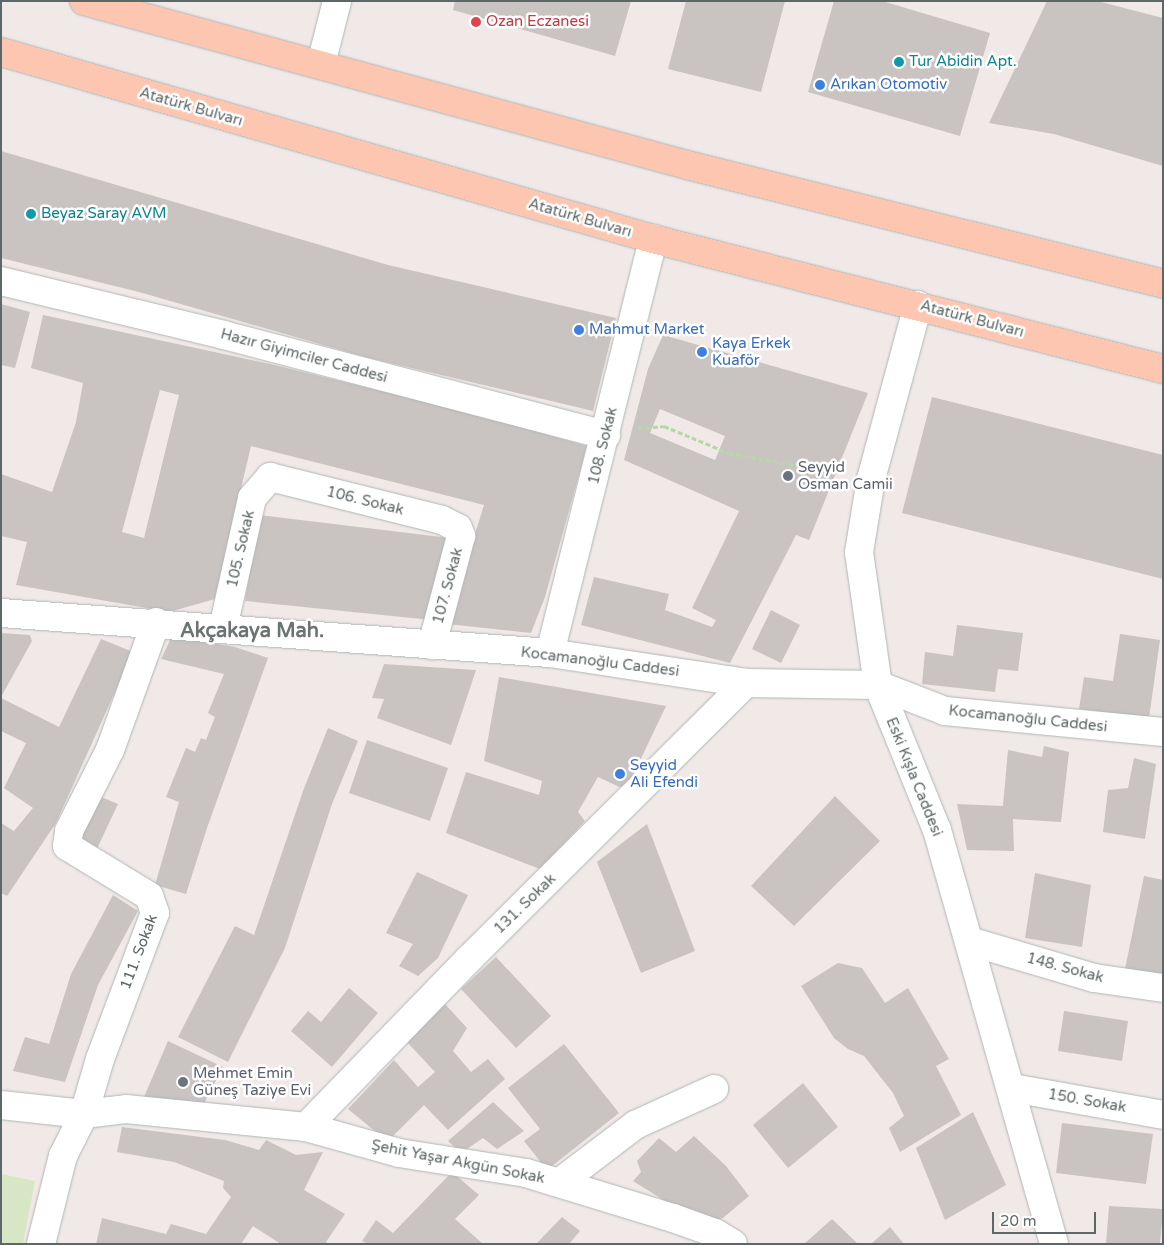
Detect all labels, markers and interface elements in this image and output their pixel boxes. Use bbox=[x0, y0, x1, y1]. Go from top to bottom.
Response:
place label: Ozan Eczanesi bbox=[486, 13, 589, 31]
marker: Ozan Eczanesi bbox=[470, 16, 482, 28]
place label: Tur Abidin Apt. bbox=[909, 53, 1017, 71]
marker: Tur Abidin Apt. bbox=[893, 56, 905, 68]
place label: Arıkan Otomotiv bbox=[830, 76, 947, 94]
marker: Arıkan Otomotiv bbox=[814, 79, 826, 91]
street label: Atatürk Bulvarı bbox=[137, 84, 245, 130]
street label: Atatürk Bulvarı bbox=[526, 195, 634, 241]
place label: Beyaz Saray AVM bbox=[41, 205, 167, 223]
marker: Beyaz Saray AVM bbox=[25, 208, 37, 220]
street label: Atatürk Bulvarı bbox=[918, 297, 1026, 341]
place label: Mahmut Market bbox=[589, 321, 704, 339]
marker: Mahmut Market bbox=[573, 324, 585, 336]
street label: Hazır Giyimciler Caddesi bbox=[219, 325, 389, 387]
place label: Kaya Erkek Kuaför bbox=[712, 334, 791, 369]
marker: Kaya Erkek Kuaför bbox=[696, 346, 708, 358]
street label: 108. Sokak bbox=[585, 405, 621, 487]
place label: Seyyid Osman Camii bbox=[798, 458, 893, 493]
marker: Seyyid Osman Camii bbox=[782, 470, 794, 482]
street label: 106. Sokak bbox=[324, 483, 406, 519]
street label: 105. Sokak bbox=[223, 509, 259, 589]
street label: 107. Sokak bbox=[429, 546, 467, 626]
district label: Akçakaya Mah. bbox=[180, 619, 324, 643]
street label: Kocamanoğlu Caddesi bbox=[520, 643, 680, 681]
street label: Kocamanoğlu Caddesi bbox=[948, 702, 1108, 736]
street label: Eski Kışla Caddesi bbox=[882, 715, 946, 839]
place label: Seyyid Ali Efendi bbox=[630, 756, 698, 791]
marker: Seyyid Ali Efendi bbox=[614, 768, 626, 780]
street label: 131. Sokak bbox=[490, 870, 560, 938]
street label: 111. Sokak bbox=[116, 912, 162, 992]
street label: 148. Sokak bbox=[1024, 949, 1106, 987]
place label: Mehmet Emin Güneş Taziye Evi bbox=[193, 1064, 311, 1099]
marker: Mehmet Emin Güneş Taziye Evi bbox=[177, 1076, 189, 1088]
street label: 150. Sokak bbox=[1047, 1085, 1127, 1117]
street label: Şehit Yaşar Akgün Sokak bbox=[370, 1136, 546, 1188]
scale bar bbox=[994, 1202, 1098, 1234]
text: 20 m bbox=[1000, 1212, 1037, 1230]

